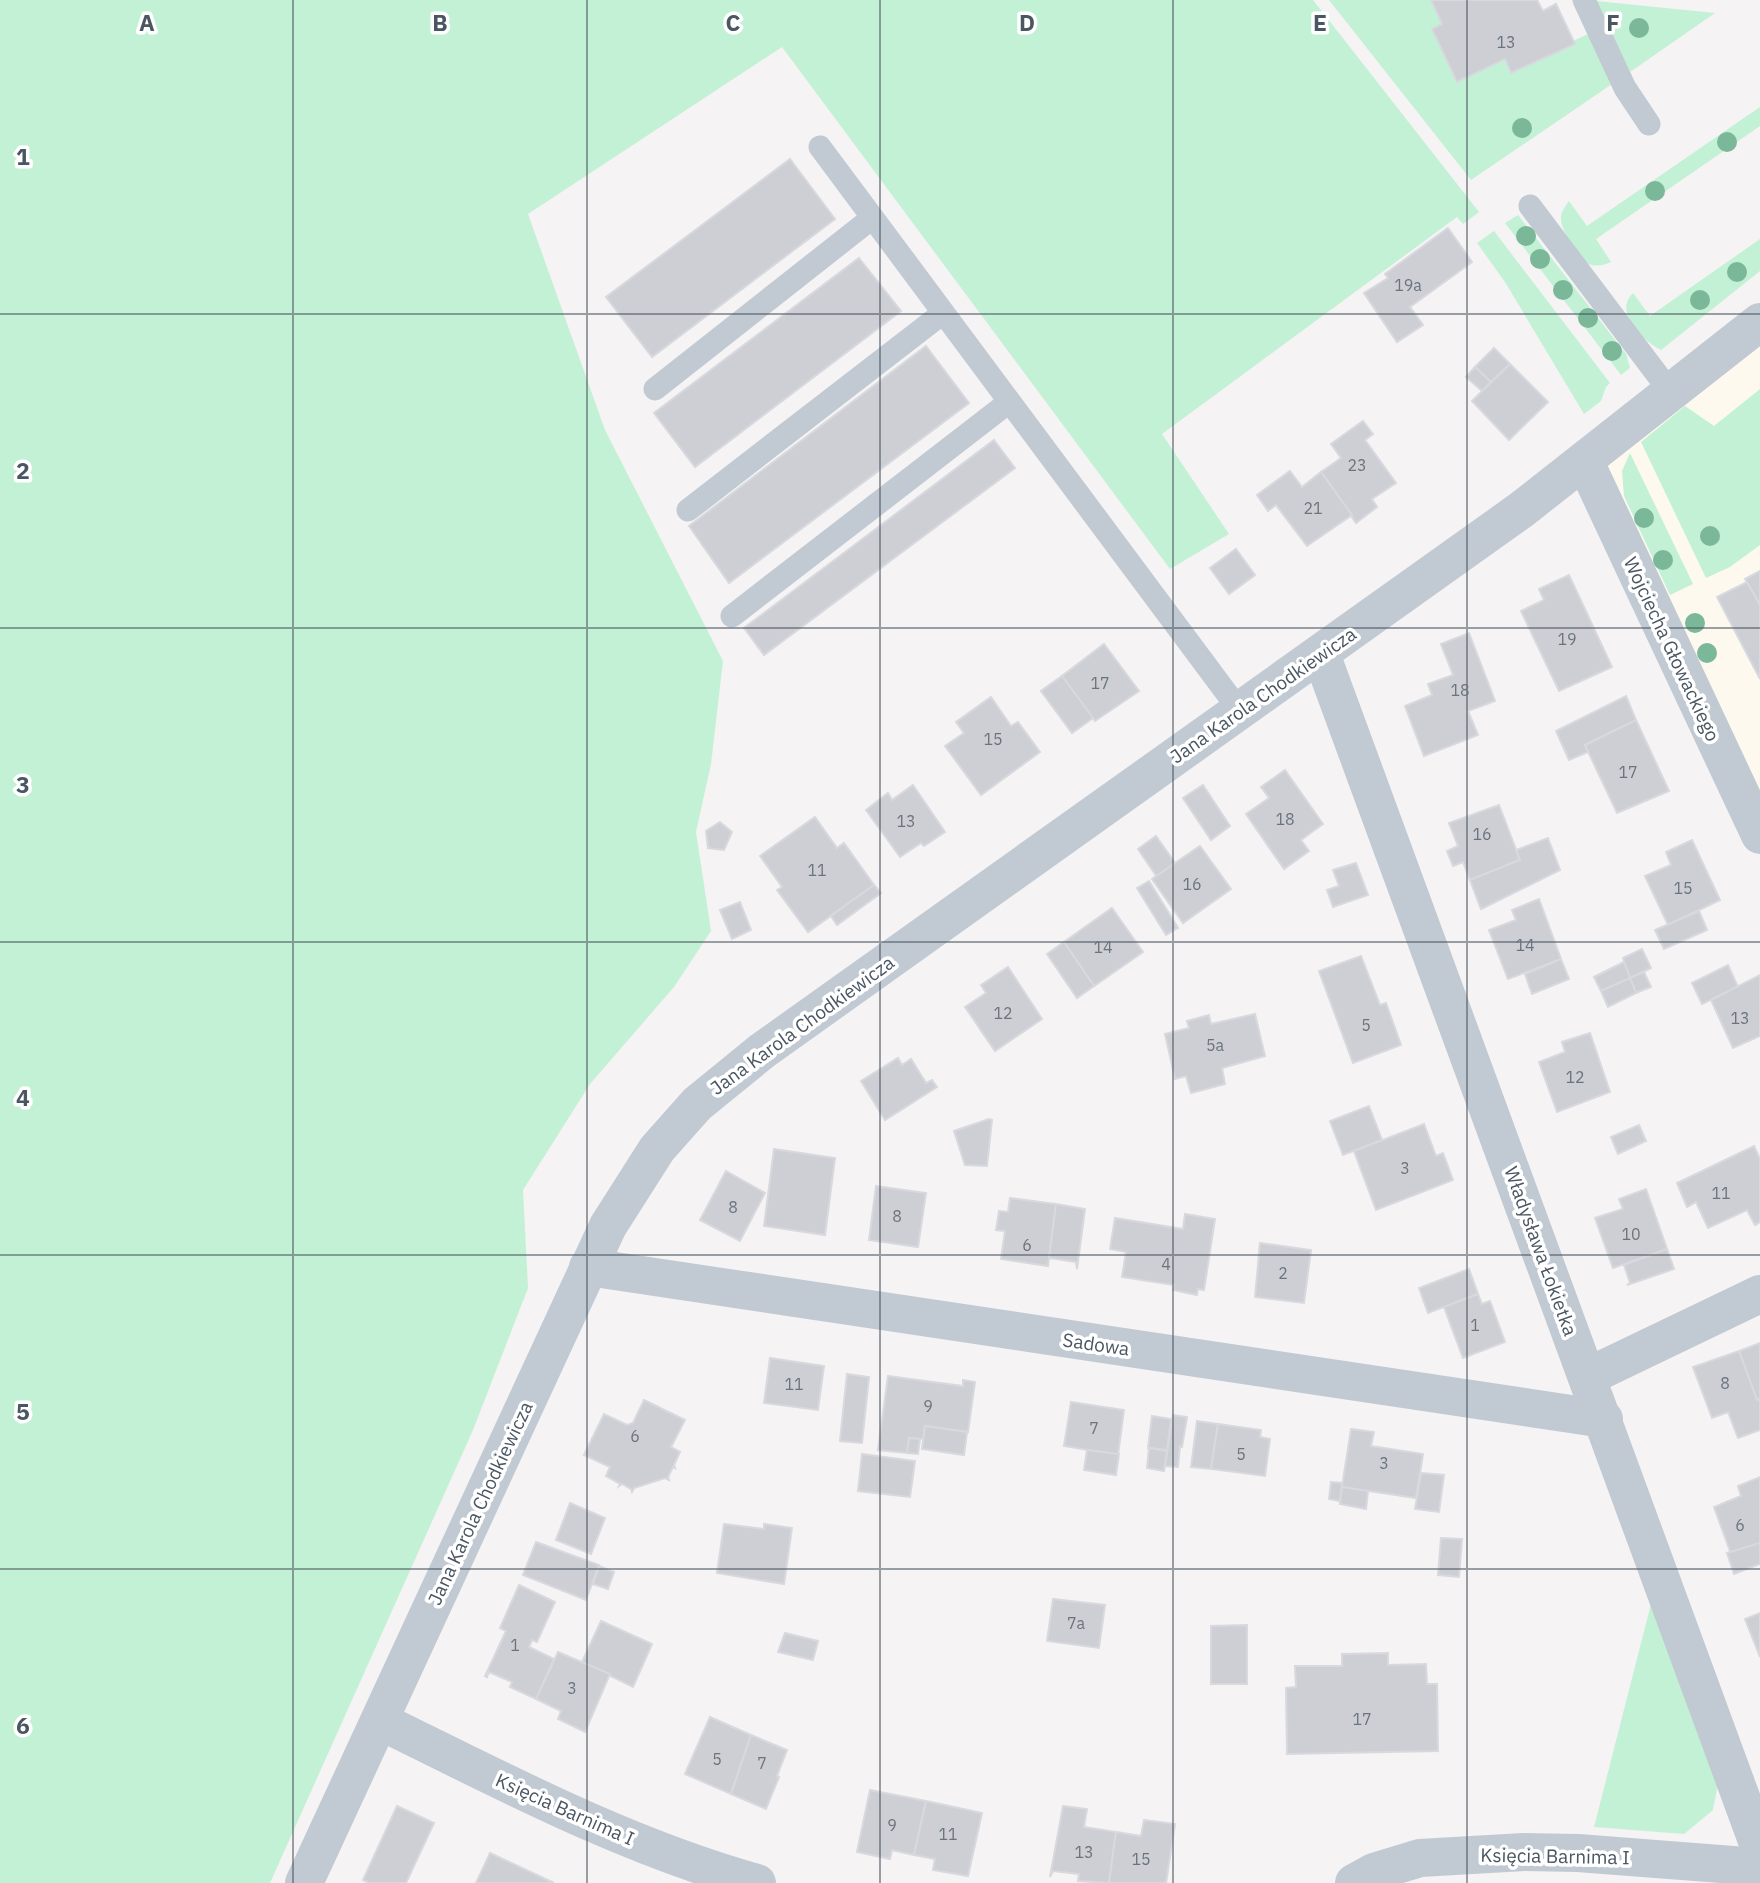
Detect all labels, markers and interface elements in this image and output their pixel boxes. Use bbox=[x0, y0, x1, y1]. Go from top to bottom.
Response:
text: A bbox=[139, 7, 155, 37]
text: B bbox=[432, 7, 448, 37]
text: C bbox=[726, 7, 741, 37]
text: D bbox=[1019, 7, 1035, 37]
text: E bbox=[1313, 7, 1327, 37]
text: F bbox=[1606, 7, 1620, 37]
house number: 13 bbox=[1496, 32, 1516, 52]
text: 1 bbox=[16, 141, 30, 171]
house number: 19a bbox=[1394, 275, 1422, 295]
text: 2 bbox=[16, 455, 30, 485]
house number: 23 bbox=[1347, 455, 1367, 475]
house number: 21 bbox=[1303, 498, 1323, 518]
street label: Wojciecha Głowackiego bbox=[1619, 553, 1725, 745]
street label: Jana Karola Chodkiewicza bbox=[1165, 622, 1361, 768]
house number: 19 bbox=[1557, 629, 1577, 649]
house number: 17 bbox=[1090, 673, 1110, 693]
house number: 18 bbox=[1450, 680, 1470, 700]
house number: 15 bbox=[983, 729, 1003, 749]
house number: 17 bbox=[1618, 762, 1638, 782]
text: 3 bbox=[16, 769, 30, 799]
house number: 18 bbox=[1275, 809, 1295, 829]
house number: 13 bbox=[896, 811, 916, 831]
house number: 16 bbox=[1472, 824, 1492, 844]
house number: 11 bbox=[807, 860, 827, 880]
house number: 16 bbox=[1182, 874, 1202, 894]
house number: 15 bbox=[1673, 878, 1693, 898]
house number: 14 bbox=[1515, 935, 1535, 955]
house number: 14 bbox=[1093, 937, 1113, 957]
street label: Jana Karola Chodkiewicza bbox=[705, 950, 899, 1100]
house number: 12 bbox=[993, 1003, 1013, 1023]
house number: 13 bbox=[1730, 1008, 1750, 1028]
house number: 5 bbox=[1361, 1015, 1371, 1035]
house number: 5a bbox=[1206, 1035, 1225, 1055]
house number: 12 bbox=[1565, 1067, 1585, 1087]
text: 4 bbox=[16, 1082, 30, 1112]
house number: 3 bbox=[1400, 1158, 1410, 1178]
street label: Władysława Łokietka bbox=[1499, 1163, 1583, 1339]
house number: 11 bbox=[1711, 1183, 1731, 1203]
house number: 8 bbox=[728, 1197, 738, 1217]
house number: 8 bbox=[892, 1206, 902, 1226]
house number: 10 bbox=[1621, 1224, 1641, 1244]
house number: 6 bbox=[1022, 1235, 1032, 1255]
house number: 4 bbox=[1161, 1254, 1171, 1274]
house number: 2 bbox=[1278, 1263, 1288, 1283]
house number: 1 bbox=[1470, 1315, 1480, 1335]
street label: Sadowa bbox=[1061, 1327, 1131, 1361]
house number: 8 bbox=[1720, 1373, 1730, 1393]
house number: 11 bbox=[784, 1374, 804, 1394]
text: 5 bbox=[16, 1396, 30, 1426]
house number: 9 bbox=[923, 1396, 933, 1416]
street label: Jana Karola Chodkiewicza bbox=[422, 1397, 538, 1609]
house number: 7 bbox=[1089, 1418, 1099, 1438]
house number: 6 bbox=[630, 1426, 640, 1446]
house number: 5 bbox=[1236, 1444, 1246, 1464]
house number: 3 bbox=[1379, 1453, 1389, 1473]
house number: 6 bbox=[1735, 1515, 1745, 1535]
house number: 7a bbox=[1067, 1613, 1086, 1633]
house number: 1 bbox=[510, 1635, 520, 1655]
house number: 3 bbox=[567, 1678, 577, 1698]
house number: 17 bbox=[1352, 1709, 1372, 1729]
text: 6 bbox=[16, 1710, 30, 1740]
house number: 5 bbox=[712, 1749, 722, 1769]
house number: 7 bbox=[757, 1753, 767, 1773]
street label: Księcia Barnima I bbox=[492, 1768, 638, 1850]
house number: 9 bbox=[887, 1815, 897, 1835]
house number: 11 bbox=[938, 1824, 958, 1844]
house number: 13 bbox=[1074, 1842, 1094, 1862]
street label: Księcia Barnima I bbox=[1480, 1843, 1630, 1869]
house number: 15 bbox=[1131, 1849, 1151, 1869]

